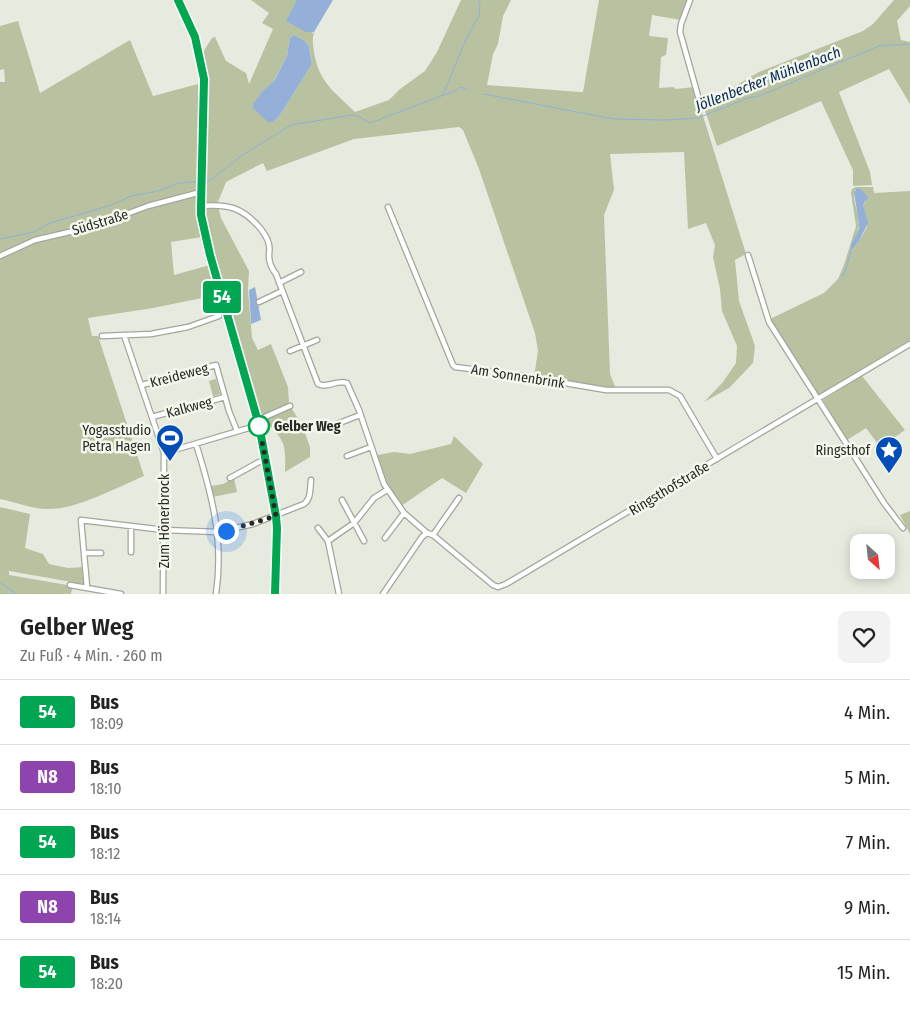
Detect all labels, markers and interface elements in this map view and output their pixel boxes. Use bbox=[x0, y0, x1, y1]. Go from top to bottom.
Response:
water label: Jöllenbecker Mühlenbach bbox=[692, 43, 843, 115]
street label: Südstraße bbox=[70, 206, 130, 239]
line badge: 54 bbox=[200, 281, 244, 313]
text: 54 bbox=[213, 286, 231, 308]
street label: Kreideweg bbox=[148, 359, 210, 391]
street label: Am Sonnenbrink bbox=[470, 361, 566, 392]
street label: Kalkweg bbox=[164, 393, 214, 422]
marker: Gelber Weg bbox=[248, 415, 270, 437]
place label: Gelber Weg bbox=[274, 418, 341, 435]
place label: Yogasstudio Petra Hagen bbox=[82, 422, 151, 455]
sports icon: Yogasstudio Petra Hagen bbox=[155, 423, 185, 462]
place icon: Ringsthof bbox=[874, 435, 904, 474]
place label: Ringsthof bbox=[815, 442, 872, 459]
street label: Ringsthofstraße bbox=[626, 458, 713, 519]
street label: Zum Hönerbrock bbox=[156, 473, 173, 568]
your location bbox=[214, 519, 239, 544]
north arrow bbox=[850, 534, 895, 579]
map controls bbox=[850, 534, 895, 579]
button: heart bbox=[838, 611, 890, 663]
text: Gelber Weg bbox=[20, 613, 134, 641]
text: Zu Fuß · 4 Min. · 260 m bbox=[20, 646, 163, 665]
text: Bus bbox=[90, 691, 119, 714]
text: 54 bbox=[38, 701, 57, 723]
text: 4 Min. bbox=[844, 701, 890, 724]
text: 18:09 bbox=[90, 714, 124, 733]
text: Bus bbox=[90, 756, 119, 779]
text: N8 bbox=[37, 766, 58, 788]
text: 5 Min. bbox=[844, 766, 890, 789]
text: 18:10 bbox=[90, 779, 122, 798]
text: Bus bbox=[90, 821, 119, 844]
text: 54 bbox=[38, 831, 57, 853]
text: 7 Min. bbox=[846, 831, 890, 854]
text: 18:12 bbox=[90, 844, 120, 863]
text: Bus bbox=[90, 886, 119, 909]
text: N8 bbox=[37, 896, 58, 918]
text: 9 Min. bbox=[844, 896, 890, 919]
text: 18:14 bbox=[90, 909, 121, 928]
text: Bus bbox=[90, 951, 119, 974]
text: 54 bbox=[38, 961, 57, 983]
text: 15 Min. bbox=[837, 961, 890, 984]
text: 18:20 bbox=[90, 974, 123, 993]

